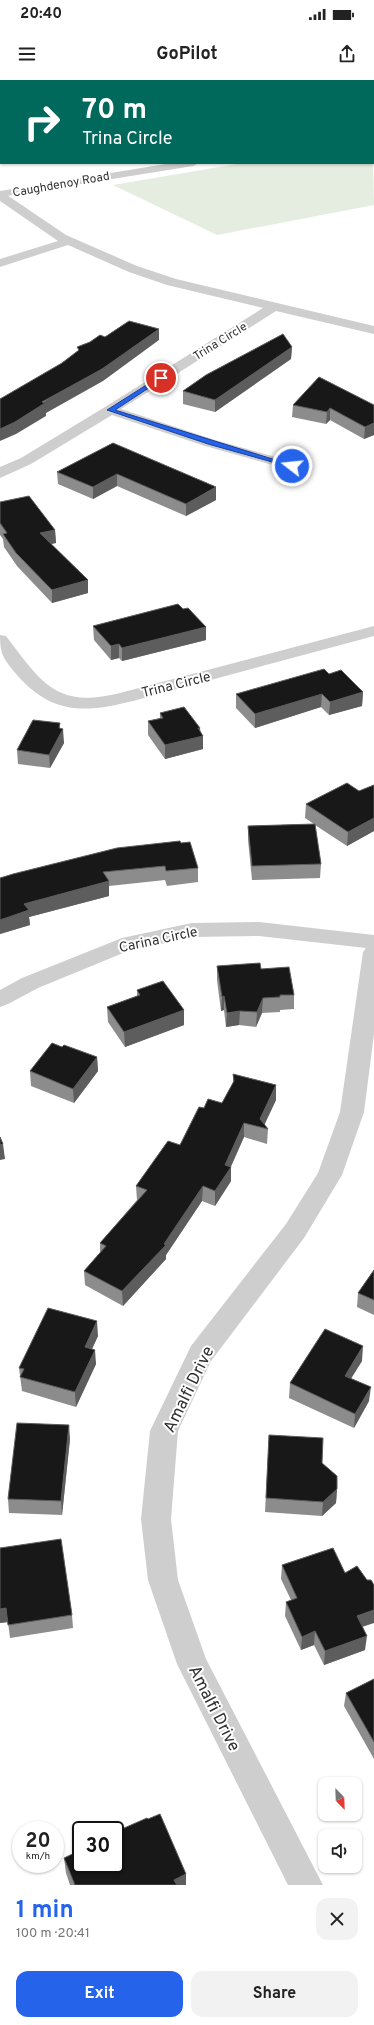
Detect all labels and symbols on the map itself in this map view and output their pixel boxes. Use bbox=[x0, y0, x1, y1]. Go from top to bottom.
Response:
street label: Caughdenoy Road bbox=[11, 169, 111, 201]
street label: Trina Circle bbox=[191, 319, 250, 365]
pin bbox=[144, 361, 178, 395]
position arrow bbox=[271, 445, 313, 487]
street label: Trina Circle bbox=[140, 669, 213, 702]
street label: Carina Circle bbox=[117, 924, 199, 957]
street label: Amalfi Drive bbox=[159, 1343, 220, 1437]
street label: Amalfi Drive bbox=[182, 1662, 244, 1756]
north arrow bbox=[318, 1777, 362, 1821]
speed limit sign: 30 bbox=[72, 1821, 124, 1873]

